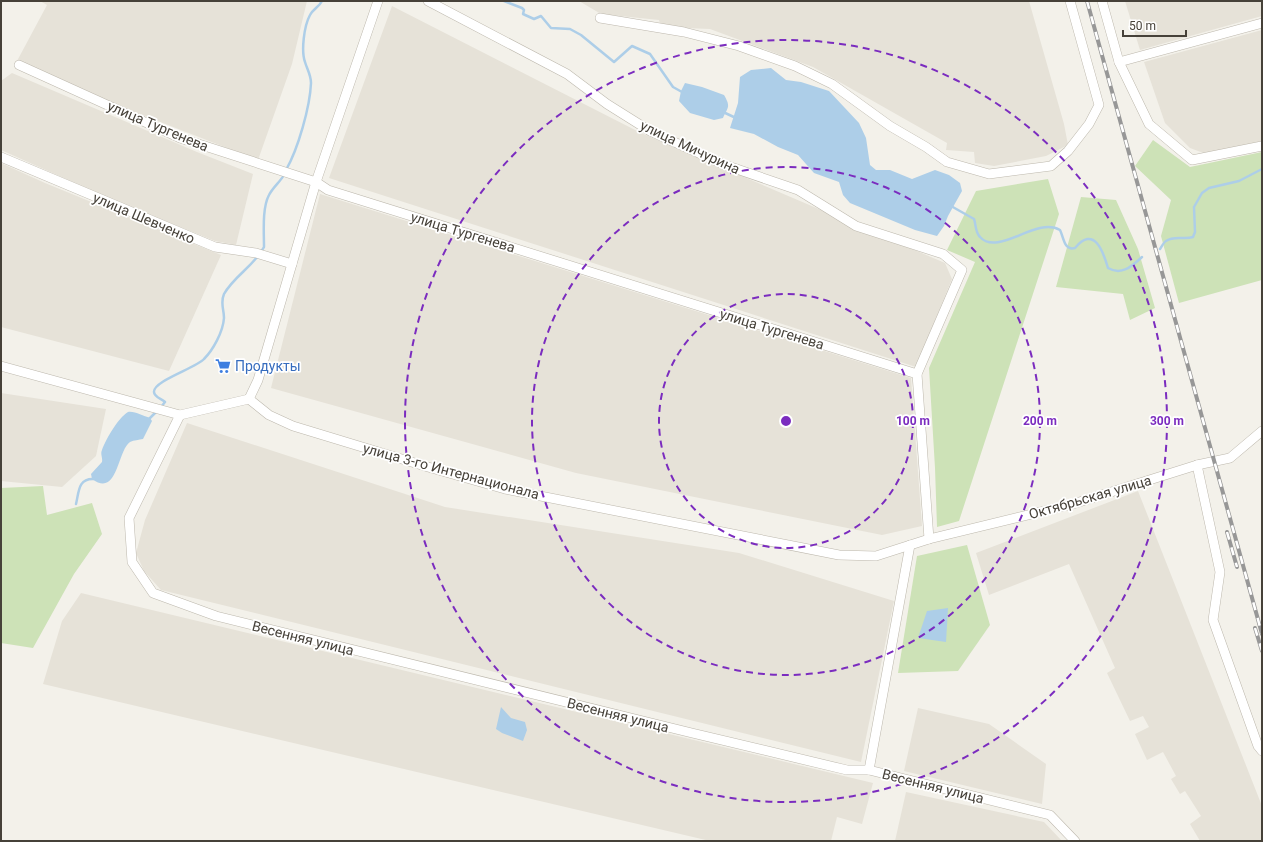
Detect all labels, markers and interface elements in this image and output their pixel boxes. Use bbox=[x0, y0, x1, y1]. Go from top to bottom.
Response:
scale bar bbox=[1123, 12, 1186, 38]
text: 50 m bbox=[1129, 19, 1156, 33]
street label: улица Тургенева bbox=[105, 97, 211, 155]
street label: улица Мичурина bbox=[638, 117, 742, 177]
street label: улица Шевченко bbox=[91, 189, 197, 247]
street label: улица Тургенева bbox=[409, 209, 517, 255]
street label: улица Тургенева bbox=[718, 306, 826, 352]
supermarket icon: Продукты bbox=[214, 357, 232, 375]
place label: Продукты bbox=[235, 358, 301, 374]
centre of rings bbox=[779, 414, 793, 428]
text: 100 m bbox=[896, 414, 930, 428]
text: 200 m bbox=[1023, 414, 1057, 428]
text: 300 m bbox=[1150, 414, 1184, 428]
street label: улица 3-го Интернационала bbox=[361, 440, 541, 502]
street label: Октябрьская улица bbox=[1027, 472, 1153, 522]
street label: Весенняя улица bbox=[250, 618, 356, 658]
street label: Весенняя улица bbox=[565, 695, 671, 735]
street label: Весенняя улица bbox=[880, 766, 986, 806]

